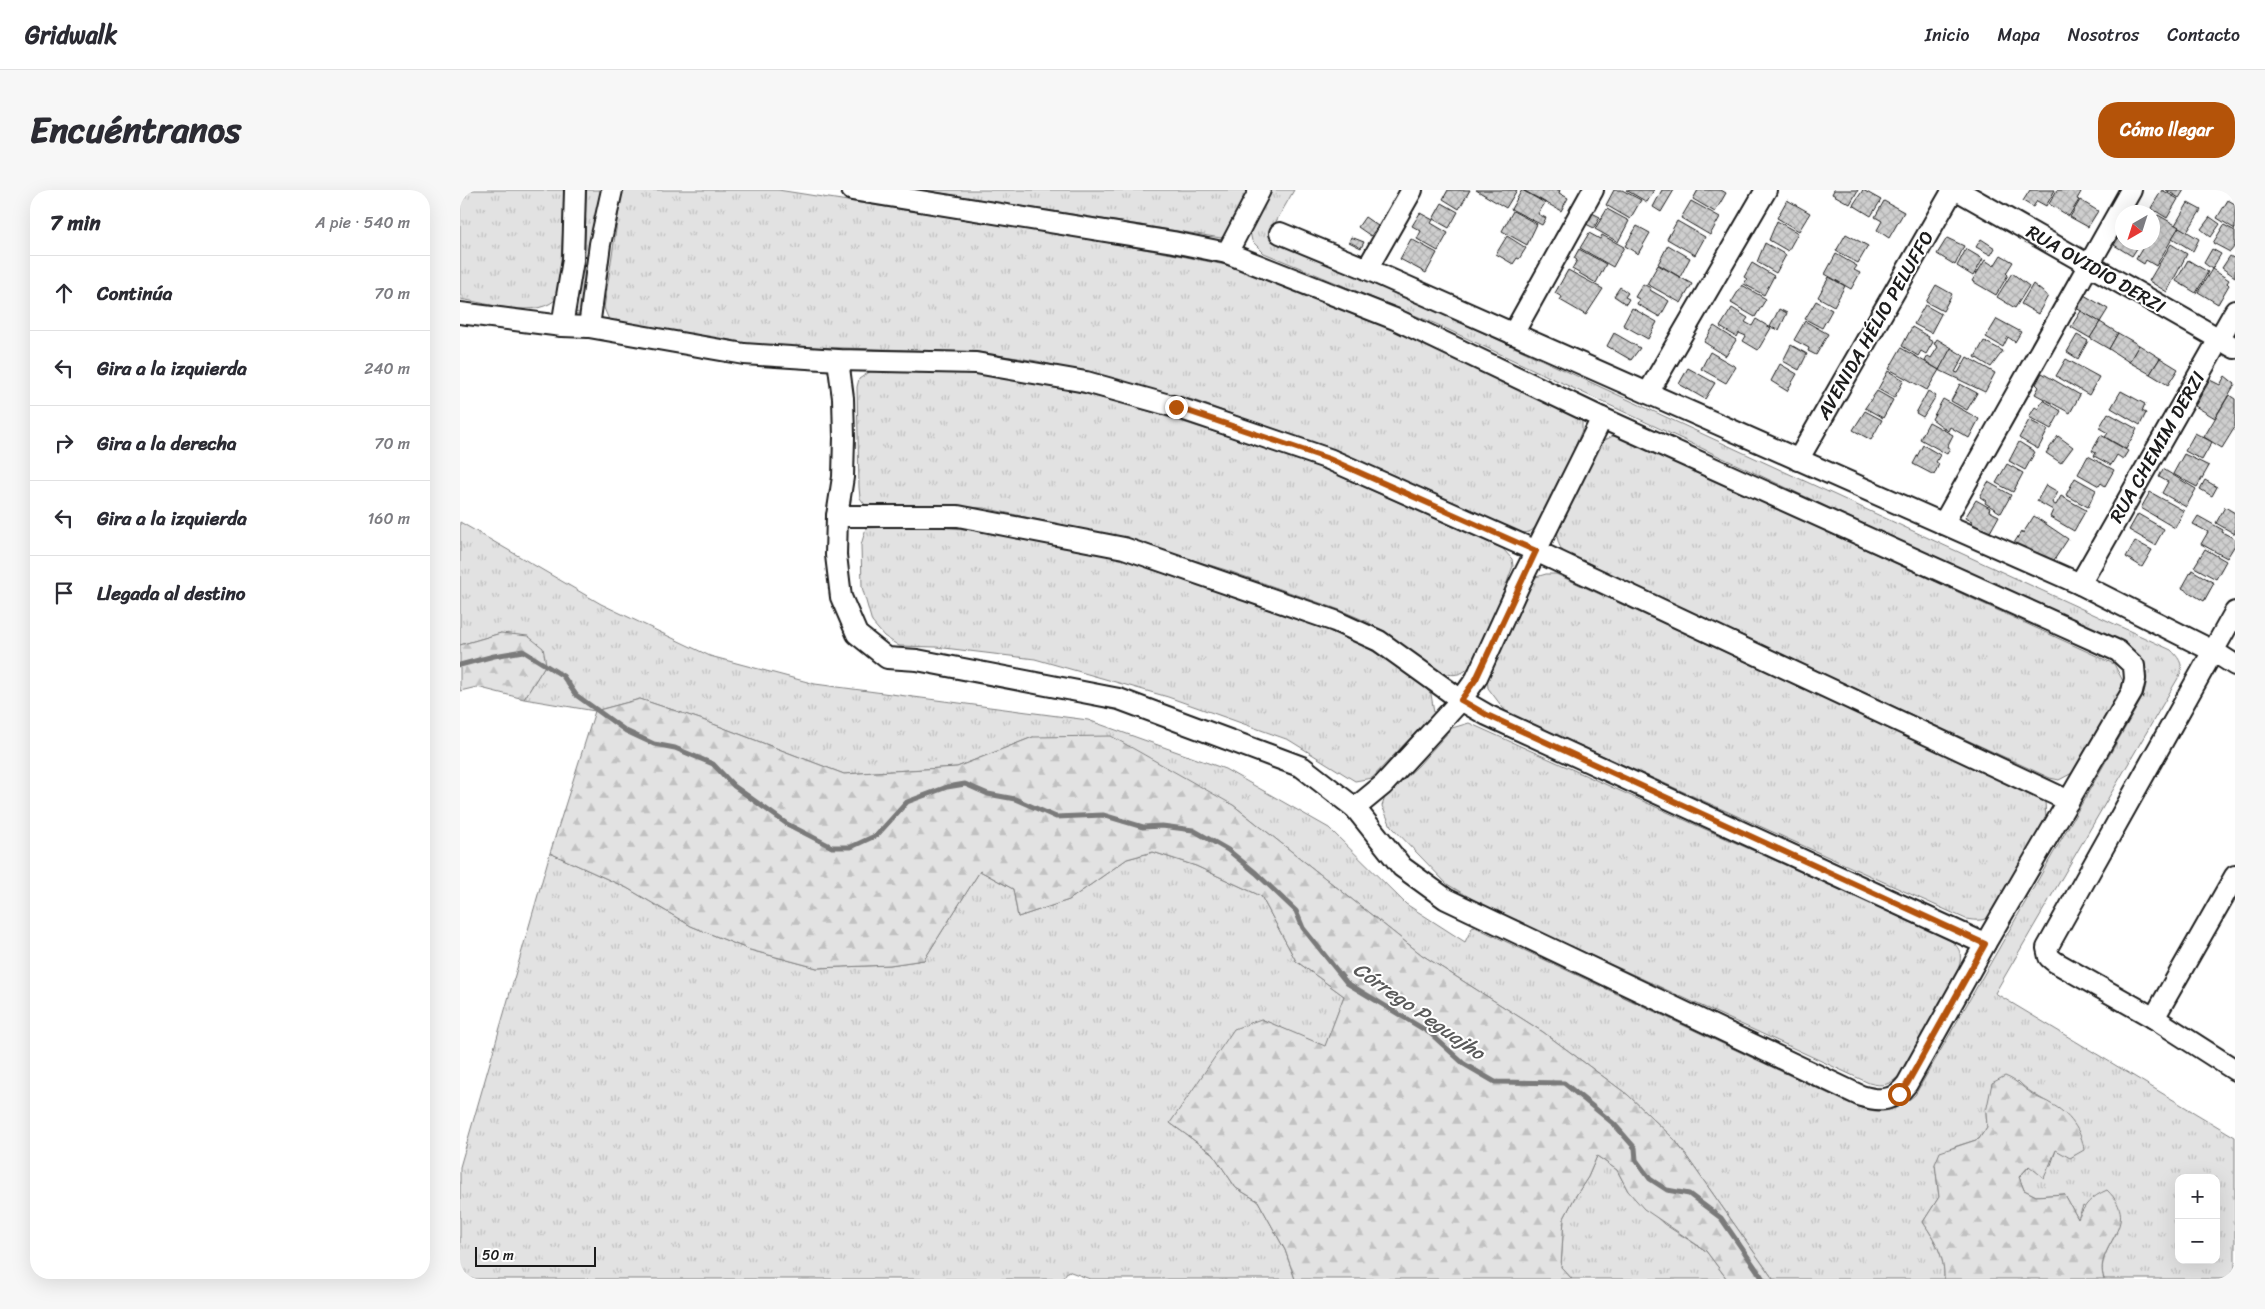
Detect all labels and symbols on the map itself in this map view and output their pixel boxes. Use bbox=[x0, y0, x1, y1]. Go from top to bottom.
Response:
north arrow bbox=[2115, 205, 2160, 250]
street label: RUA OVIDIO DERZI bbox=[2020, 216, 2172, 322]
street label: AVENIDA HÉLIO PELUFFO bbox=[1807, 224, 1943, 427]
street label: RUA CHEMIM DERZI bbox=[2100, 365, 2214, 529]
route end bbox=[1165, 396, 1188, 419]
water label: Córrego Peguajho bbox=[1346, 952, 1493, 1070]
route start bbox=[1888, 1083, 1911, 1106]
scale bar bbox=[475, 1244, 596, 1267]

